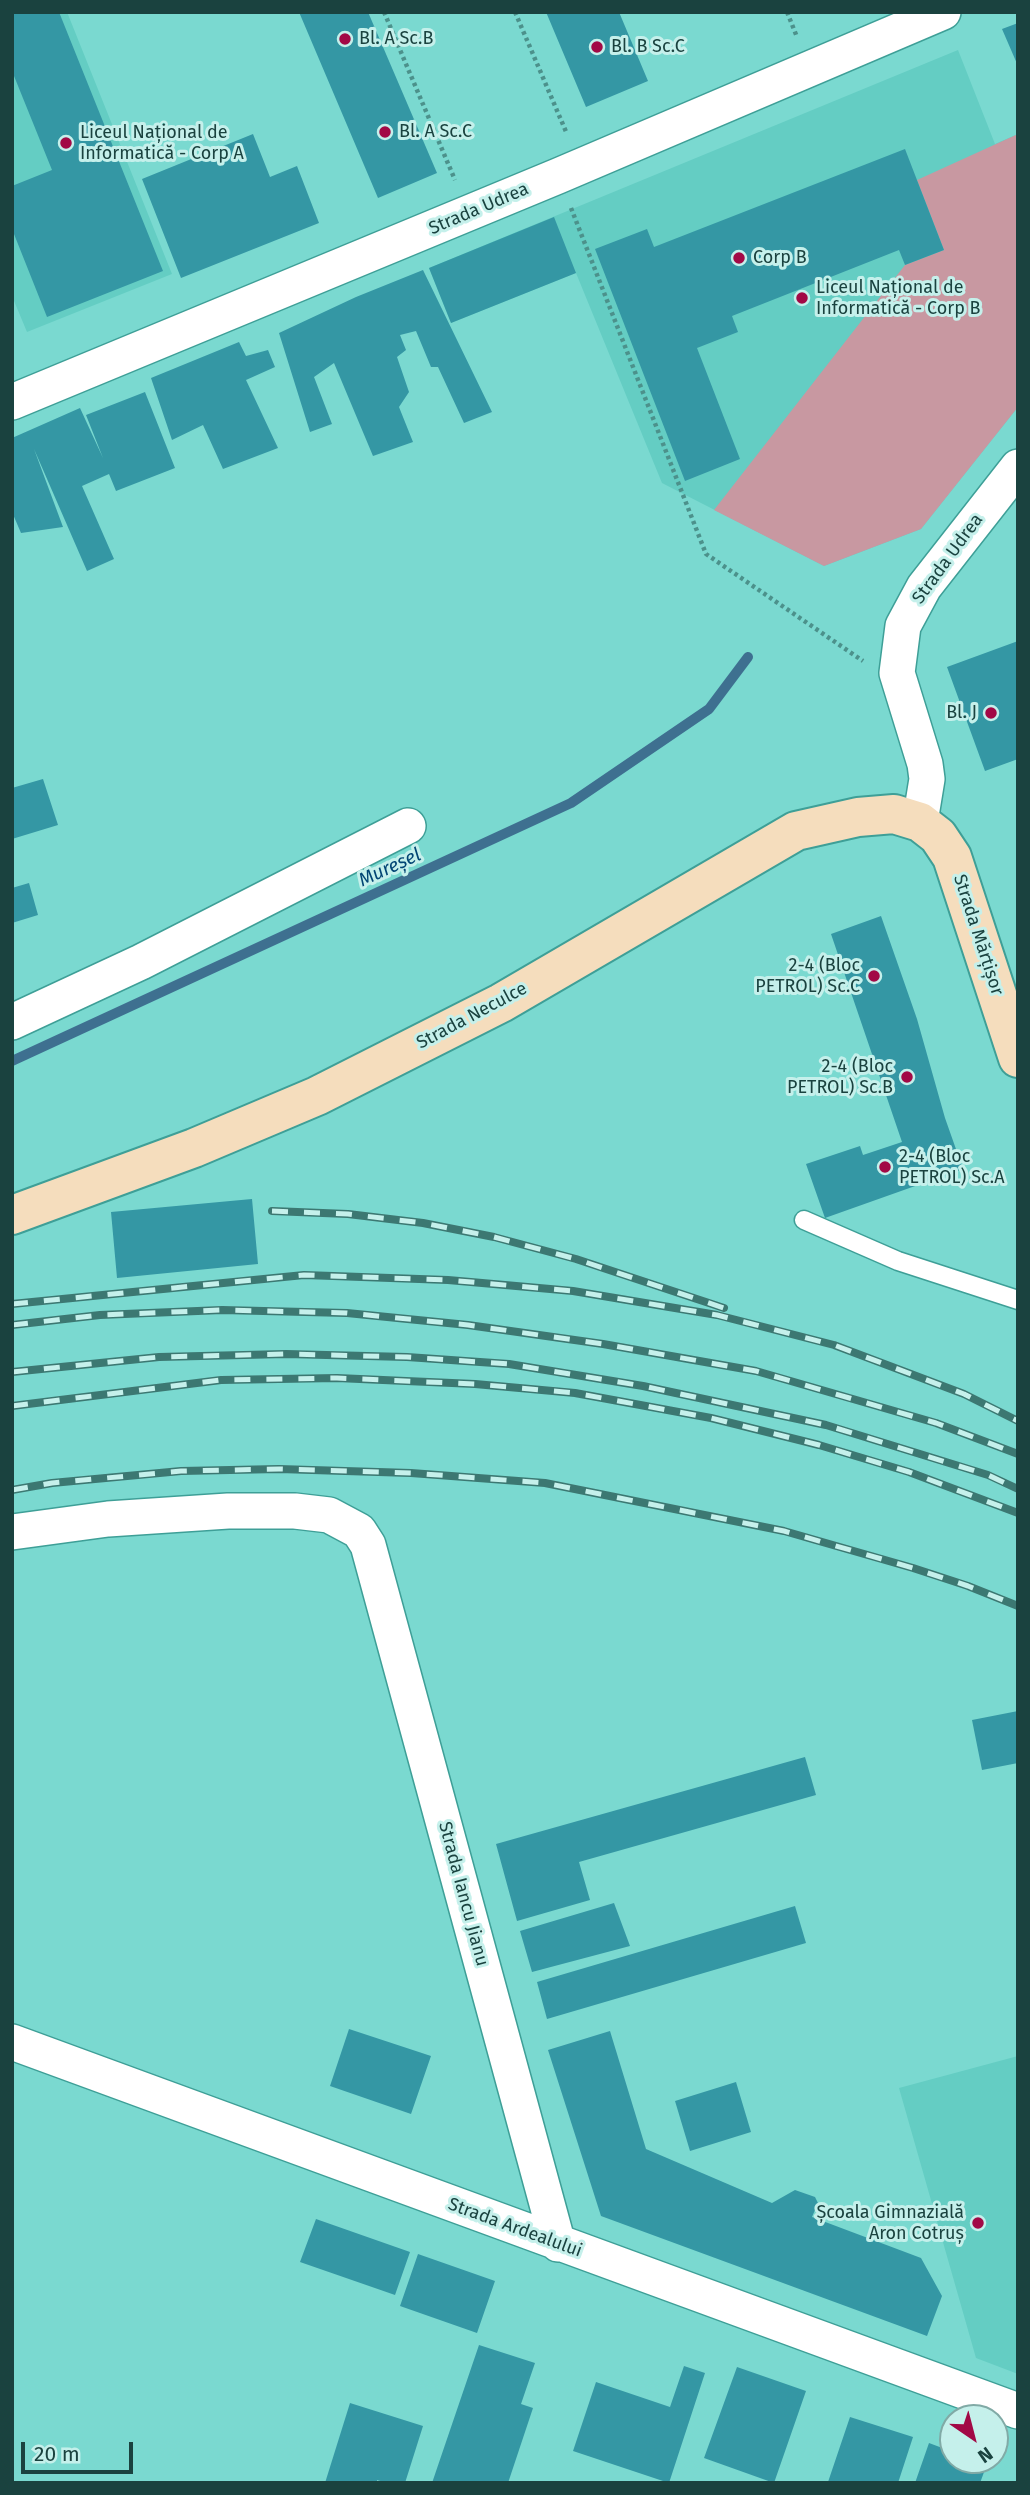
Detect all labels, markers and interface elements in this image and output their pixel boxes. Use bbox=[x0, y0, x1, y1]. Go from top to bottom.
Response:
place label: Bl. A Sc.B bbox=[359, 28, 433, 50]
marker: Bl. A Sc.B bbox=[337, 31, 353, 47]
place label: Bl. B Sc.C bbox=[611, 36, 685, 58]
marker: Bl. B Sc.C bbox=[589, 39, 605, 55]
place label: Bl. A Sc.C bbox=[399, 121, 472, 143]
place label: Liceul Național de Informatică - Corp A bbox=[80, 122, 244, 164]
marker: Bl. A Sc.C bbox=[377, 124, 393, 140]
marker: Liceul Național de Informatică - Corp A bbox=[58, 135, 74, 151]
street label: Strada Udrea bbox=[426, 178, 532, 240]
place label: Corp B bbox=[753, 247, 807, 269]
marker: Corp B bbox=[731, 250, 747, 266]
place label: Liceul Național de Informatică - Corp B bbox=[816, 277, 981, 320]
marker: Liceul Național de Informatică - Corp B bbox=[794, 290, 810, 306]
street label: Strada Udrea bbox=[908, 510, 988, 608]
place label: Bl. J bbox=[946, 702, 977, 724]
marker: Bl. J bbox=[983, 705, 999, 721]
water label: Mureșel bbox=[355, 844, 425, 892]
street label: Strada Mărțișor bbox=[948, 872, 1008, 998]
place label: 2-4 (Bloc PETROL) Sc.C bbox=[755, 955, 860, 998]
marker: 2-4 (Bloc PETROL) Sc.C bbox=[866, 968, 882, 984]
street label: Strada Neculce bbox=[413, 978, 531, 1054]
place label: 2-4 (Bloc PETROL) Sc.B bbox=[787, 1056, 893, 1098]
marker: 2-4 (Bloc PETROL) Sc.B bbox=[899, 1069, 915, 1085]
place label: 2-4 (Bloc PETROL) Sc.A bbox=[899, 1146, 1004, 1188]
marker: 2-4 (Bloc PETROL) Sc.A bbox=[877, 1159, 893, 1175]
street label: Strada Iancu Jianu bbox=[433, 1820, 493, 1968]
street label: Strada Ardealului bbox=[445, 2194, 585, 2262]
place label: Școala Gimnazială Aron Cotruș bbox=[817, 2202, 964, 2244]
marker: Școala Gimnazială Aron Cotruș bbox=[970, 2215, 986, 2231]
north arrow bbox=[939, 2404, 1009, 2474]
scale bar bbox=[24, 2428, 136, 2472]
text: 20 m bbox=[34, 2441, 80, 2467]
text: N bbox=[973, 2442, 997, 2468]

